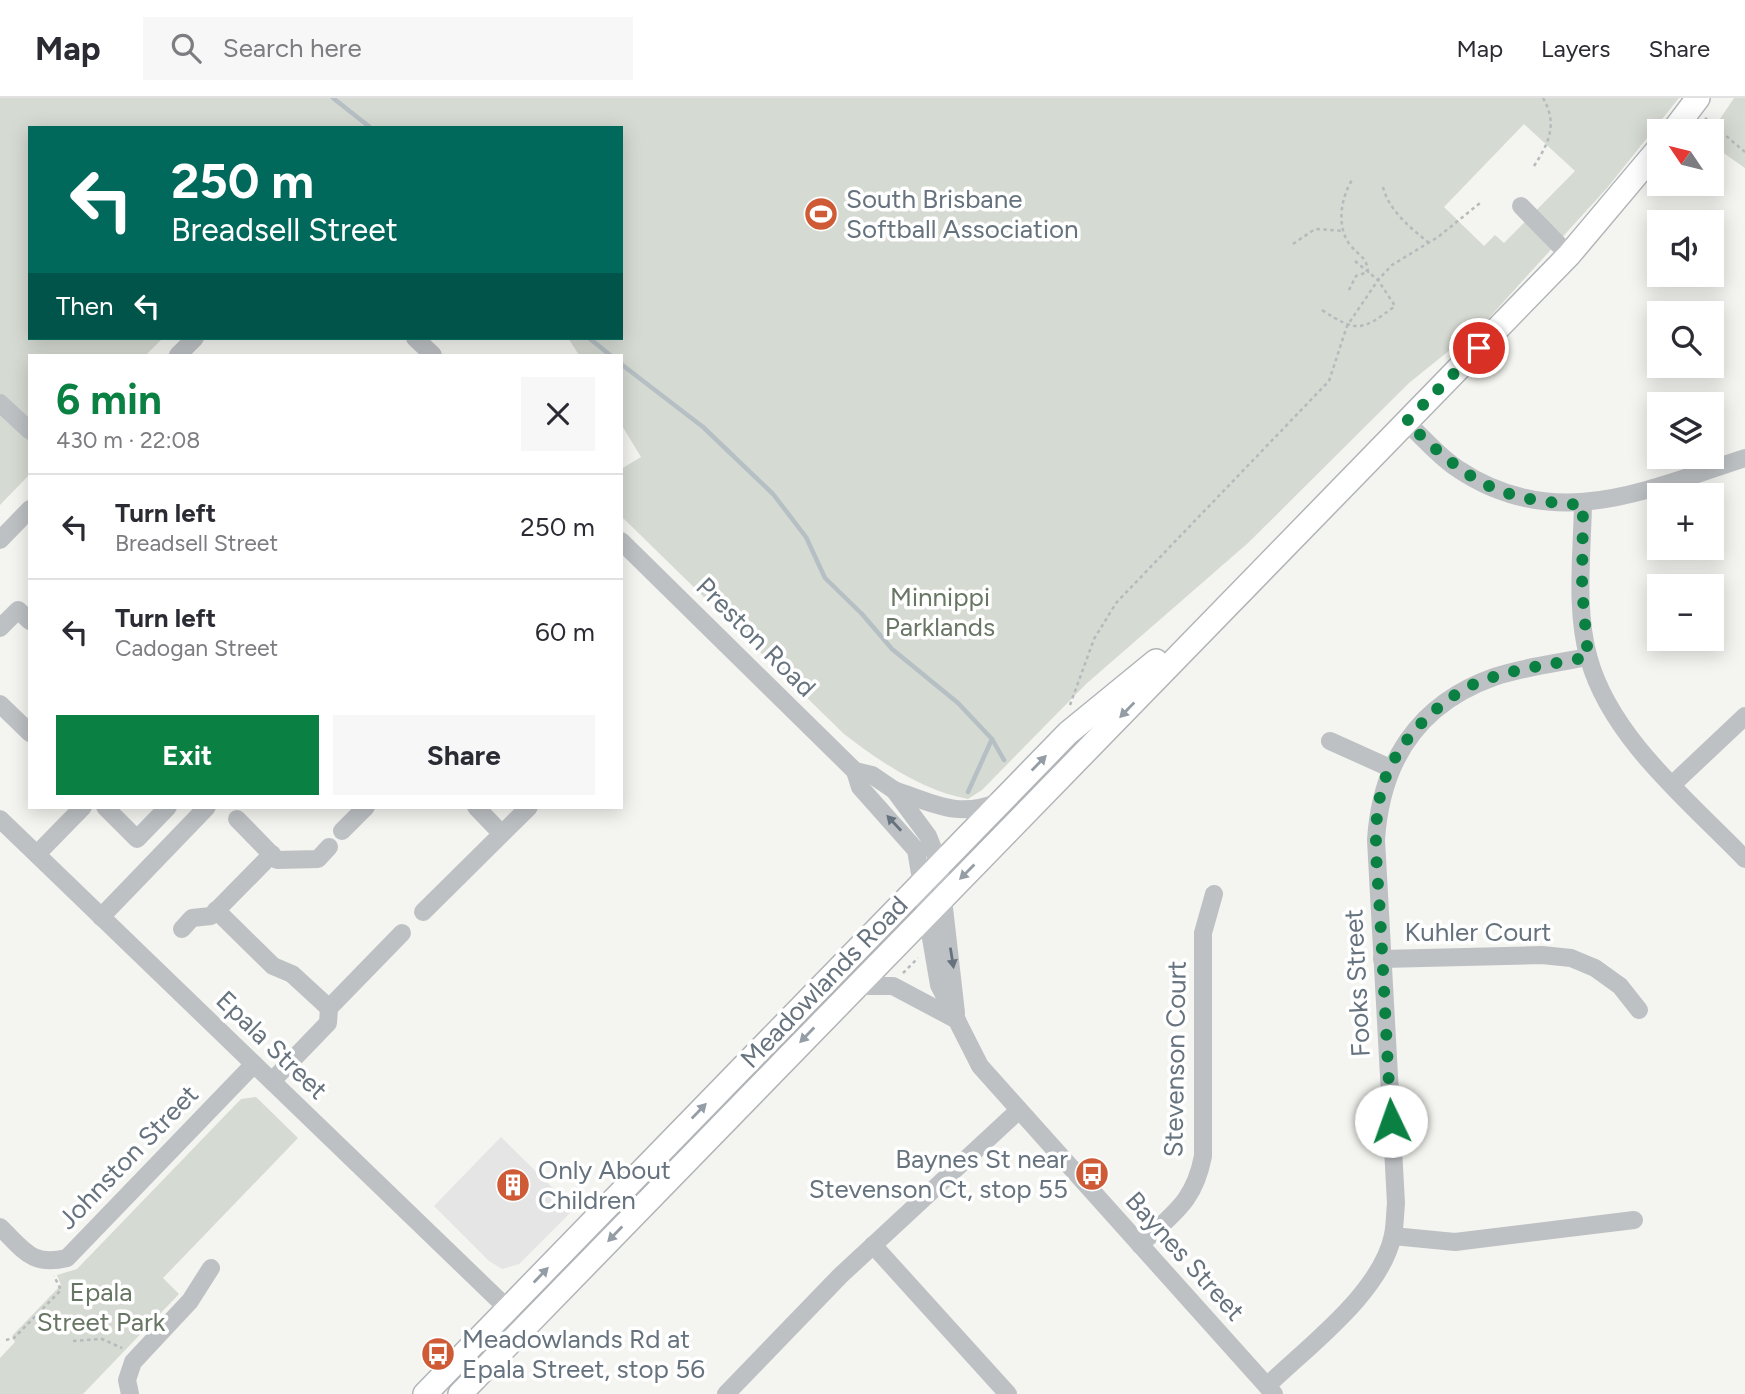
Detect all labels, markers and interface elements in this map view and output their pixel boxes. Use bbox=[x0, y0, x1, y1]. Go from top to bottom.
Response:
search box bbox=[143, 17, 633, 80]
text: Map bbox=[35, 29, 101, 68]
icon: search bbox=[167, 29, 205, 67]
text: Search here bbox=[223, 32, 362, 64]
text: Map bbox=[1456, 34, 1503, 63]
text: Layers bbox=[1541, 34, 1610, 63]
text: Share bbox=[1648, 34, 1710, 63]
north arrow bbox=[1647, 119, 1724, 196]
map controls bbox=[1647, 119, 1724, 651]
text: 250 m bbox=[171, 151, 314, 210]
icon: left bbox=[56, 154, 147, 245]
place label: South Brisbane Softball Association bbox=[846, 183, 1079, 245]
sports icon: South Brisbane Softball Association bbox=[802, 195, 840, 233]
button: sound bbox=[1647, 210, 1724, 287]
text: Breadsell Street bbox=[171, 211, 398, 249]
icon: left bbox=[128, 287, 166, 325]
text: Then bbox=[56, 290, 114, 322]
button: search bbox=[1647, 301, 1724, 378]
pin bbox=[1449, 318, 1509, 378]
icon: arrive bbox=[1460, 329, 1498, 367]
text: 6 min bbox=[56, 374, 162, 425]
button: close bbox=[521, 377, 595, 451]
button: layers bbox=[1647, 392, 1724, 469]
text: 430 m · 22:08 bbox=[56, 426, 200, 454]
button: + bbox=[1647, 483, 1724, 560]
text: Turn left bbox=[115, 497, 216, 529]
icon: left bbox=[56, 508, 94, 546]
text: 250 m bbox=[520, 511, 595, 543]
text: Breadsell Street bbox=[115, 529, 278, 557]
street label: Preston Road bbox=[690, 571, 822, 703]
button: − bbox=[1647, 574, 1724, 651]
park label: Minnippi Parklands bbox=[885, 581, 995, 643]
text: Turn left bbox=[115, 602, 216, 634]
icon: left bbox=[56, 613, 94, 651]
text: 60 m bbox=[535, 616, 595, 648]
text: Cadogan Street bbox=[115, 634, 278, 662]
one-way arrow bbox=[1118, 701, 1135, 718]
button: Exit bbox=[56, 715, 319, 795]
button: Share bbox=[333, 715, 595, 795]
one-way arrow bbox=[1030, 755, 1047, 771]
one-way arrow bbox=[886, 815, 902, 832]
one-way arrow bbox=[960, 863, 976, 880]
street label: Meadowlands Road bbox=[734, 889, 914, 1075]
street label: Fooks Street bbox=[1337, 908, 1377, 1058]
street label: Kuhler Court bbox=[1405, 916, 1552, 948]
one-way arrow bbox=[946, 947, 957, 969]
street label: Stevenson Court bbox=[1157, 960, 1193, 1158]
street label: Epala Street bbox=[210, 984, 334, 1106]
one-way arrow bbox=[799, 1027, 816, 1044]
street label: Johnston Street bbox=[51, 1078, 205, 1236]
position arrow bbox=[1354, 1084, 1428, 1158]
one-way arrow bbox=[691, 1103, 708, 1120]
place label: Baynes St near Stevenson Ct, stop 55 bbox=[809, 1143, 1068, 1205]
place label: Only About Children bbox=[538, 1154, 671, 1216]
bus stop icon: Baynes St near Stevenson Ct, stop 55 bbox=[1073, 1155, 1111, 1193]
building icon: Only About Children bbox=[494, 1166, 532, 1204]
street label: Baynes Street bbox=[1119, 1185, 1251, 1327]
one-way arrow bbox=[607, 1225, 623, 1242]
one-way arrow bbox=[532, 1267, 548, 1284]
park label: Epala Street Park bbox=[37, 1276, 166, 1338]
place label: Meadowlands Rd at Epala Street, stop 56 bbox=[462, 1323, 705, 1385]
bus stop icon: Meadowlands Rd at Epala Street, stop 56 bbox=[419, 1335, 457, 1373]

